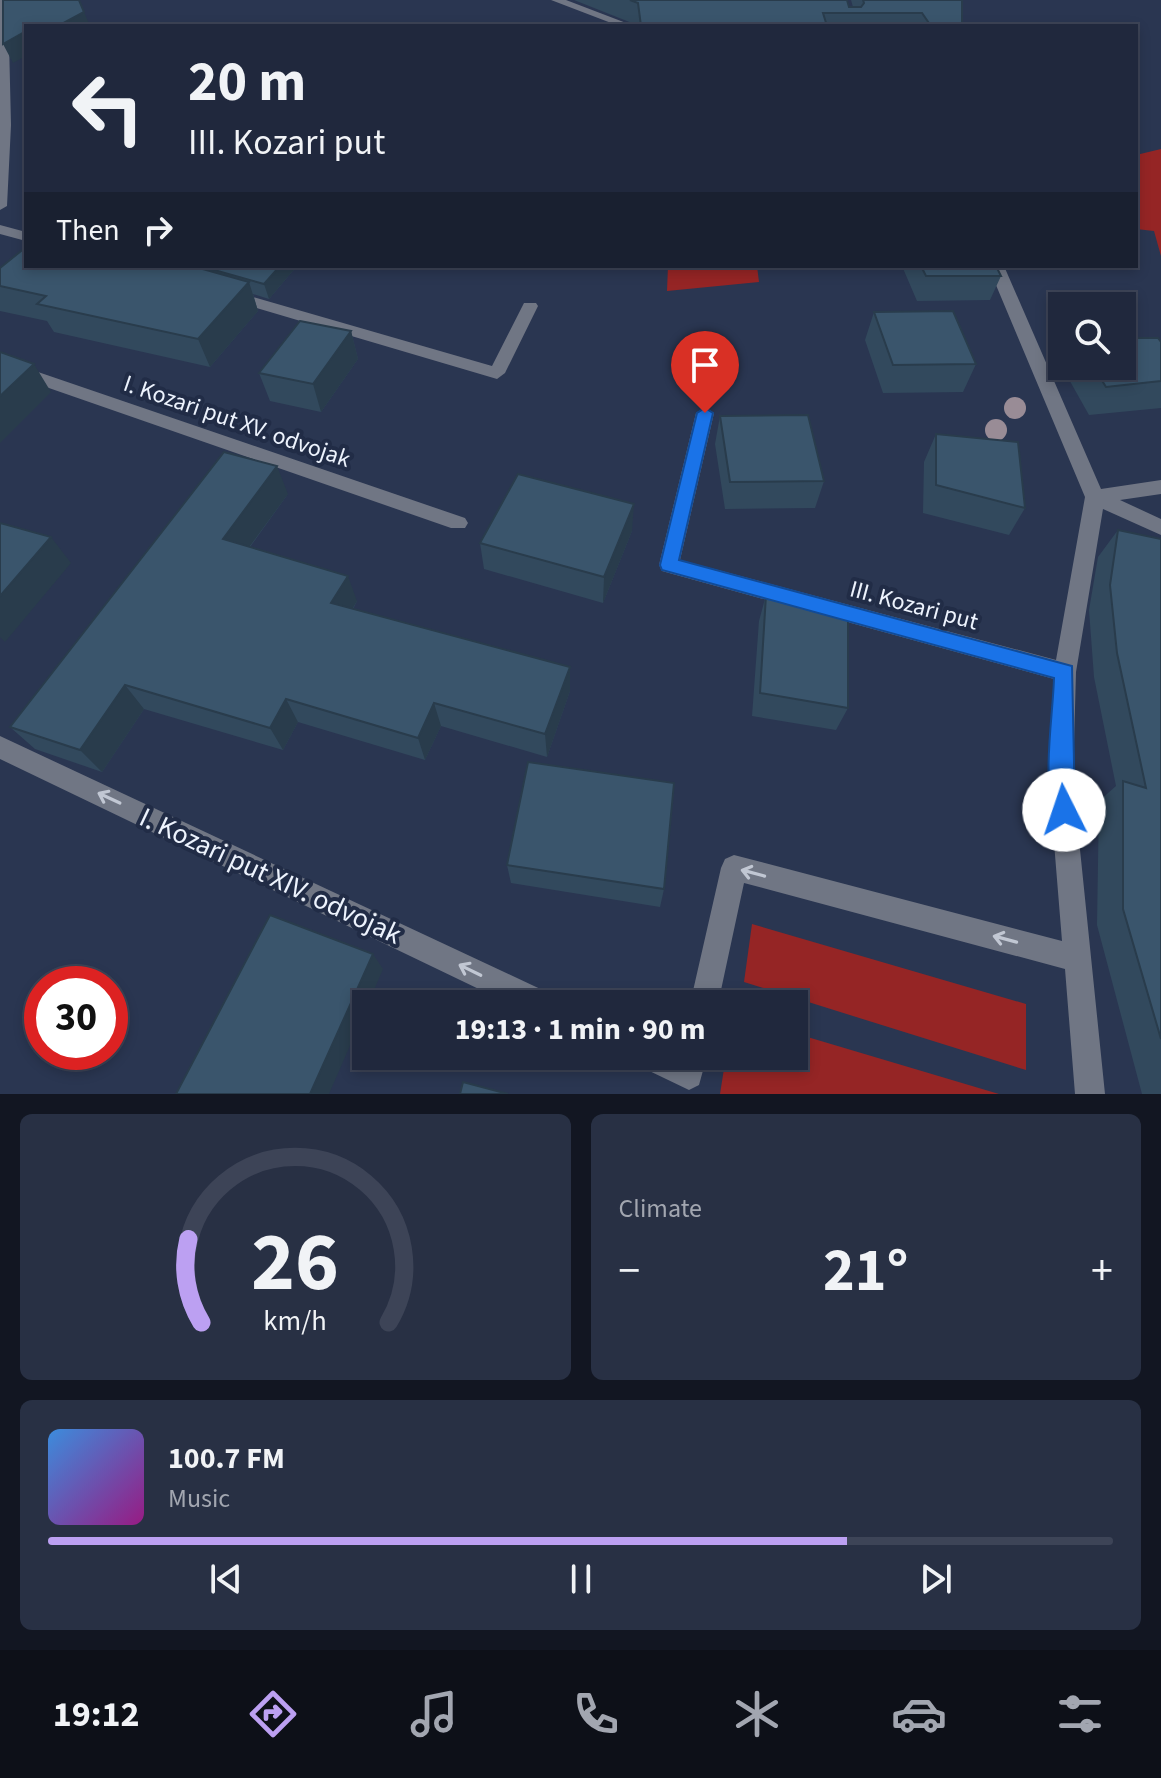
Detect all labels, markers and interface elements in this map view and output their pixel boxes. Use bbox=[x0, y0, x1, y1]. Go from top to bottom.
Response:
text: 20 m bbox=[188, 43, 306, 122]
icon: left bbox=[56, 56, 160, 160]
text: III. Kozari put bbox=[188, 117, 385, 168]
icon: right bbox=[136, 208, 180, 252]
text: Then bbox=[56, 209, 120, 252]
map controls bbox=[1048, 292, 1136, 380]
button: search bbox=[1048, 292, 1136, 380]
pin bbox=[671, 331, 739, 413]
icon: arrive bbox=[683, 343, 727, 387]
street label: I. Kozari put XV. odvojak bbox=[119, 366, 355, 477]
street label: III. Kozari put bbox=[846, 572, 982, 639]
position arrow bbox=[1022, 768, 1106, 852]
one-way arrow bbox=[98, 790, 122, 805]
street label: I. Kozari put XIV. odvojak bbox=[133, 798, 408, 954]
one-way arrow bbox=[741, 865, 767, 880]
one-way arrow bbox=[992, 931, 1018, 946]
one-way arrow bbox=[459, 962, 483, 977]
speed limit sign: 30 bbox=[24, 966, 128, 1070]
text: 19:13 · 1 min · 90 m bbox=[455, 1008, 705, 1051]
text: Climate bbox=[619, 1190, 702, 1227]
text: 26 bbox=[251, 1204, 339, 1322]
text: 21° bbox=[823, 1229, 908, 1314]
text: − bbox=[619, 1240, 640, 1303]
text: + bbox=[1091, 1240, 1113, 1303]
text: km/h bbox=[264, 1301, 327, 1341]
text: 100.7 FM bbox=[168, 1437, 285, 1480]
text: Music bbox=[168, 1480, 230, 1517]
icon: previous bbox=[204, 1557, 248, 1601]
icon: pause bbox=[559, 1557, 603, 1601]
icon: next bbox=[914, 1557, 958, 1601]
icon: directions bbox=[245, 1686, 301, 1742]
icon: music bbox=[406, 1686, 462, 1742]
icon: phone bbox=[568, 1686, 624, 1742]
icon: climate bbox=[729, 1686, 785, 1742]
icon: car bbox=[891, 1686, 947, 1742]
icon: filters bbox=[1052, 1686, 1108, 1742]
text: 19:12 bbox=[53, 1689, 140, 1740]

